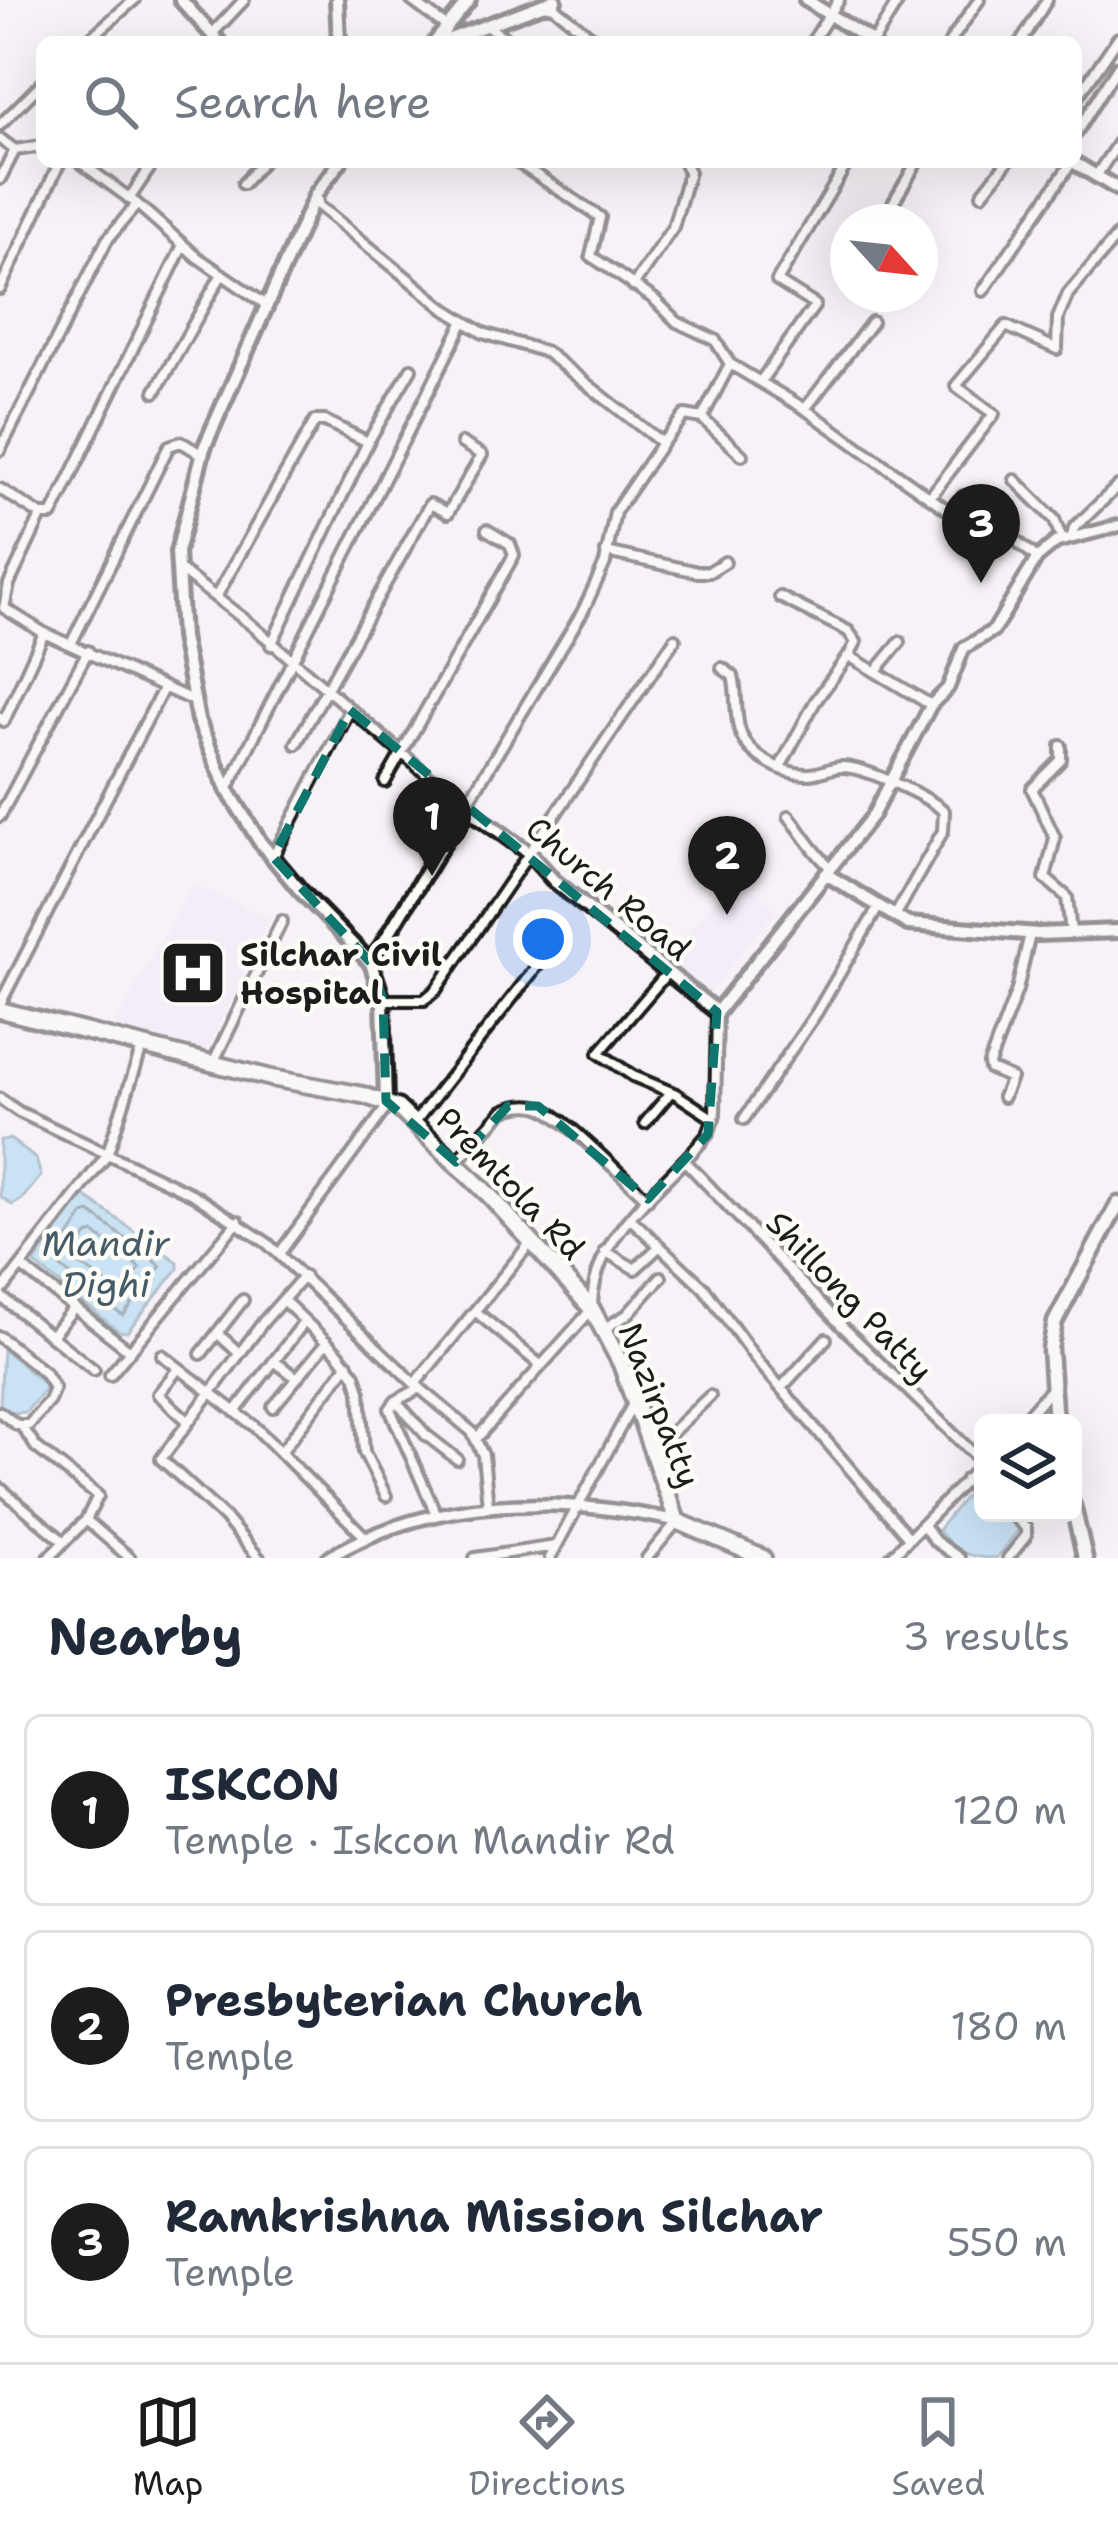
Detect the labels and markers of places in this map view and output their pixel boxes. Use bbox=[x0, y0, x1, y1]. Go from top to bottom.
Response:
pin: 3 bbox=[942, 484, 1020, 583]
pin: 1 bbox=[393, 777, 471, 876]
pin: 2 bbox=[688, 816, 766, 915]
place label: Silchar Civil Hospital bbox=[240, 932, 442, 1015]
hospital icon: Silchar Civil Hospital bbox=[158, 938, 228, 1008]

